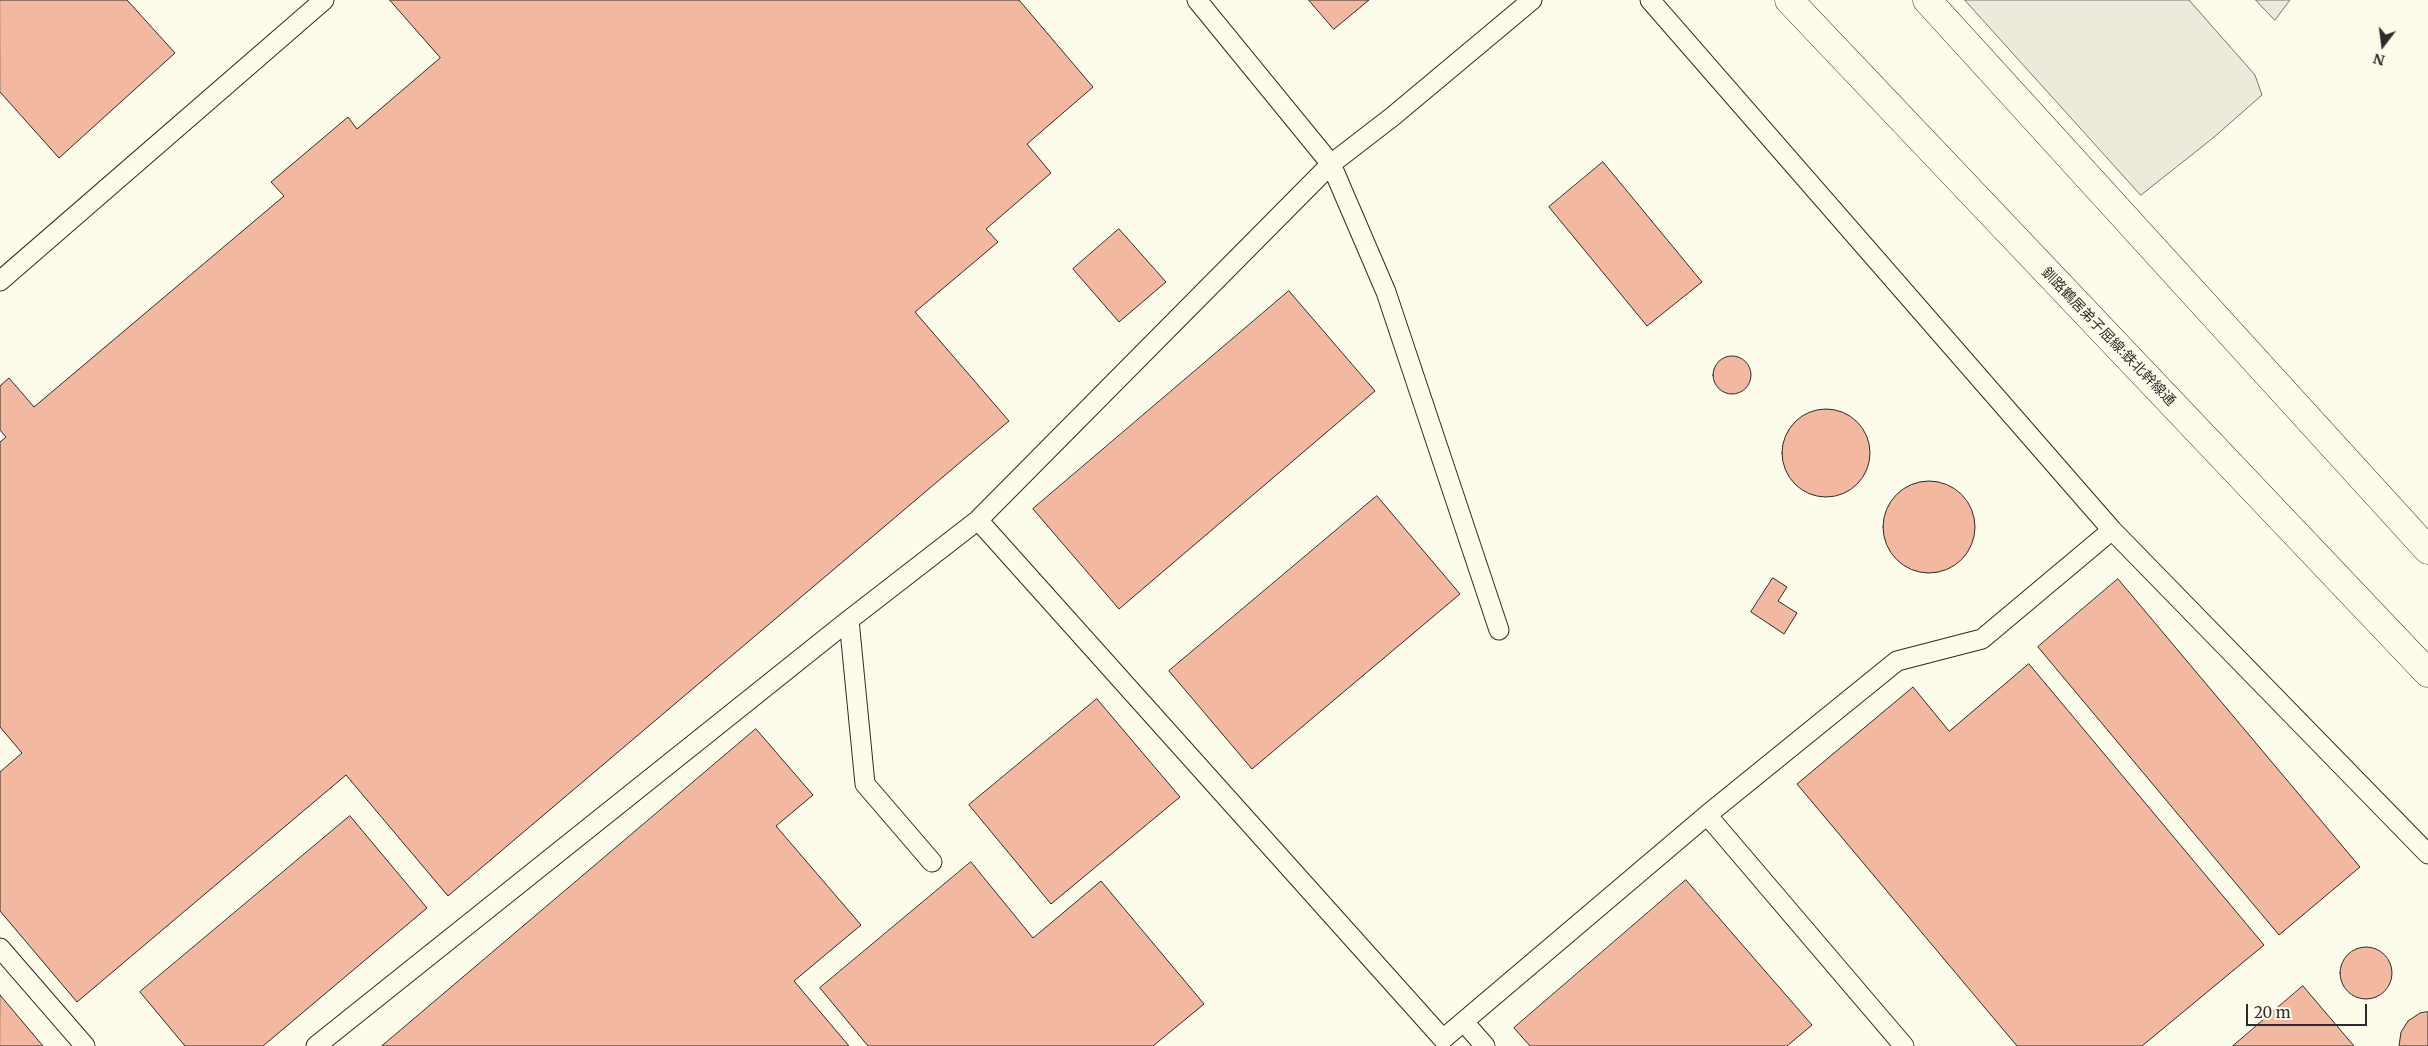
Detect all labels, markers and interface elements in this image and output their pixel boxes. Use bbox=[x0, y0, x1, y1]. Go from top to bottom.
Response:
north arrow bbox=[2358, 20, 2408, 70]
text: N bbox=[2371, 49, 2387, 70]
street label: 釧路鶴居弟子屈線:鉄北幹線通 bbox=[2037, 264, 2179, 410]
scale bar bbox=[2248, 994, 2369, 1026]
text: 20 m bbox=[2254, 1003, 2291, 1022]

